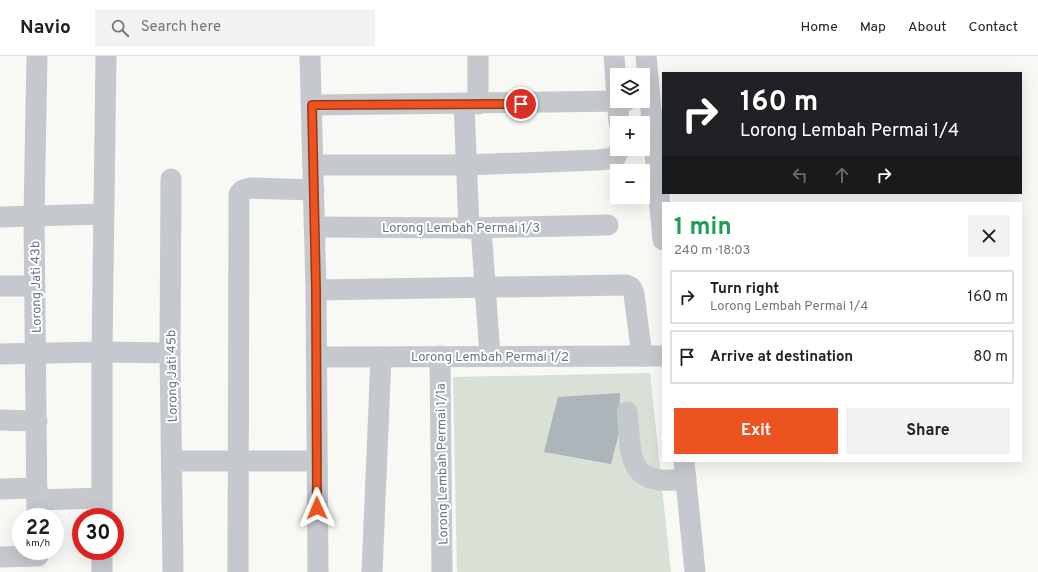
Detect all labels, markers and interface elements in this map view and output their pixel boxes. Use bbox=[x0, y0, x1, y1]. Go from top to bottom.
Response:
search box bbox=[95, 10, 375, 46]
text: Navio bbox=[20, 16, 71, 40]
icon: search bbox=[109, 17, 131, 39]
text: Search here bbox=[141, 18, 221, 37]
text: Home bbox=[801, 19, 838, 36]
text: Map bbox=[860, 19, 886, 36]
text: About bbox=[908, 19, 947, 36]
text: Contact bbox=[969, 19, 1018, 36]
map controls bbox=[610, 68, 650, 204]
button: layers bbox=[610, 68, 650, 108]
text: 160 m bbox=[740, 85, 818, 121]
pin bbox=[504, 87, 538, 121]
icon: right bbox=[674, 88, 726, 140]
icon: arrive bbox=[510, 93, 532, 115]
button: + bbox=[610, 116, 650, 156]
text: Lorong Lembah Permai 1/4 bbox=[740, 120, 959, 143]
button: − bbox=[610, 164, 650, 204]
icon: left bbox=[789, 164, 811, 186]
icon: ahead bbox=[831, 164, 853, 186]
icon: right bbox=[873, 164, 895, 186]
text: 1 min bbox=[674, 213, 732, 243]
button: close bbox=[968, 215, 1010, 257]
street label: Lorong Lembah Permai 1/3 bbox=[382, 221, 540, 237]
street label: Lorong Jati 43b bbox=[28, 241, 46, 333]
text: 240 m · 18:03 bbox=[674, 243, 750, 259]
text: Turn right bbox=[710, 280, 779, 299]
icon: right bbox=[676, 286, 698, 308]
text: 160 m bbox=[968, 288, 1008, 307]
text: Lorong Lembah Permai 1/4 bbox=[710, 299, 868, 315]
street label: Lorong Jati 45b bbox=[164, 330, 182, 422]
icon: arrive bbox=[676, 346, 698, 368]
text: Arrive at destination bbox=[710, 348, 853, 367]
text: 80 m bbox=[973, 348, 1008, 367]
street label: Lorong Lembah Permai 1/2 bbox=[411, 350, 569, 366]
street label: Lorong Lembah Permai 1/1a bbox=[434, 383, 452, 545]
button: Exit bbox=[674, 408, 838, 454]
button: Share bbox=[846, 408, 1010, 454]
position arrow bbox=[296, 487, 338, 529]
speed limit sign: 30 bbox=[72, 508, 124, 560]
text: 22 bbox=[26, 516, 50, 542]
text: km/h bbox=[26, 537, 50, 550]

